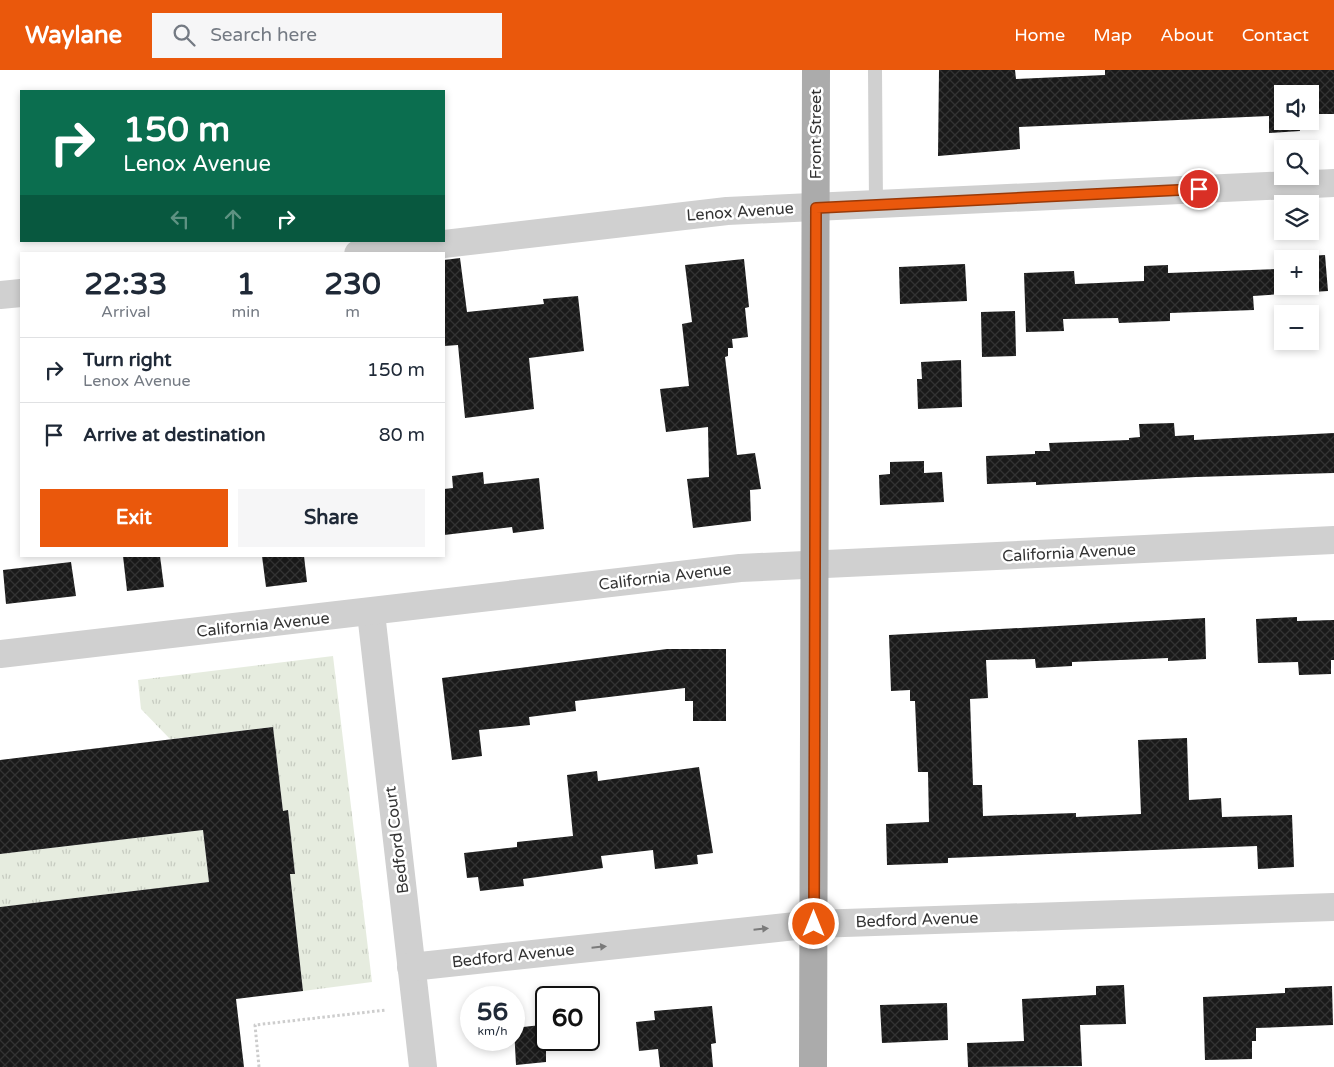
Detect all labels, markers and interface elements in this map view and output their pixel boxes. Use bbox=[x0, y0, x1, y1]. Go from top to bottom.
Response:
search box bbox=[152, 13, 502, 58]
text: Waylane bbox=[25, 21, 122, 50]
icon: search bbox=[170, 21, 198, 49]
text: Search here bbox=[210, 24, 317, 46]
text: Home bbox=[1014, 24, 1065, 46]
text: Map bbox=[1093, 24, 1132, 46]
text: About bbox=[1160, 24, 1214, 46]
text: Contact bbox=[1242, 24, 1309, 46]
map controls bbox=[1274, 85, 1319, 350]
button: sound bbox=[1274, 85, 1319, 130]
street label: Front Street bbox=[806, 89, 826, 179]
text: 150 m bbox=[123, 109, 230, 151]
icon: right bbox=[40, 110, 105, 175]
button: search bbox=[1274, 140, 1319, 185]
text: Lenox Avenue bbox=[123, 151, 271, 177]
pin bbox=[1178, 168, 1220, 210]
icon: arrive bbox=[1185, 175, 1213, 203]
button: layers bbox=[1274, 195, 1319, 240]
street label: Lenox Avenue bbox=[686, 198, 794, 226]
icon: left bbox=[166, 205, 194, 233]
icon: ahead bbox=[219, 205, 247, 233]
icon: right bbox=[272, 205, 300, 233]
button: + bbox=[1274, 250, 1319, 295]
text: 22:33 bbox=[84, 266, 167, 303]
text: 1 bbox=[236, 266, 255, 303]
text: 230 bbox=[324, 266, 381, 303]
text: Arrival bbox=[101, 302, 151, 322]
text: min bbox=[232, 302, 260, 322]
text: m bbox=[345, 302, 360, 322]
button: − bbox=[1274, 305, 1319, 350]
text: Turn right bbox=[83, 349, 171, 371]
icon: right bbox=[40, 356, 68, 384]
text: 150 m bbox=[367, 359, 425, 381]
text: Lenox Avenue bbox=[83, 371, 191, 391]
icon: arrive bbox=[40, 421, 68, 449]
text: Arrive at destination bbox=[83, 424, 266, 446]
text: 80 m bbox=[379, 424, 425, 446]
button: Exit bbox=[40, 489, 228, 547]
button: Share bbox=[238, 489, 425, 547]
street label: California Avenue bbox=[1002, 540, 1136, 566]
street label: California Avenue bbox=[597, 559, 733, 595]
street label: California Avenue bbox=[195, 608, 331, 642]
street label: Bedford Court bbox=[380, 785, 414, 895]
position arrow bbox=[787, 897, 839, 949]
street label: Bedford Avenue bbox=[855, 908, 979, 932]
one-way arrow bbox=[753, 925, 769, 933]
street label: Bedford Avenue bbox=[451, 940, 575, 972]
one-way arrow bbox=[591, 943, 607, 951]
speed limit sign: 60 bbox=[535, 986, 600, 1051]
text: 56 bbox=[477, 997, 508, 1027]
text: km/h bbox=[477, 1024, 508, 1038]

